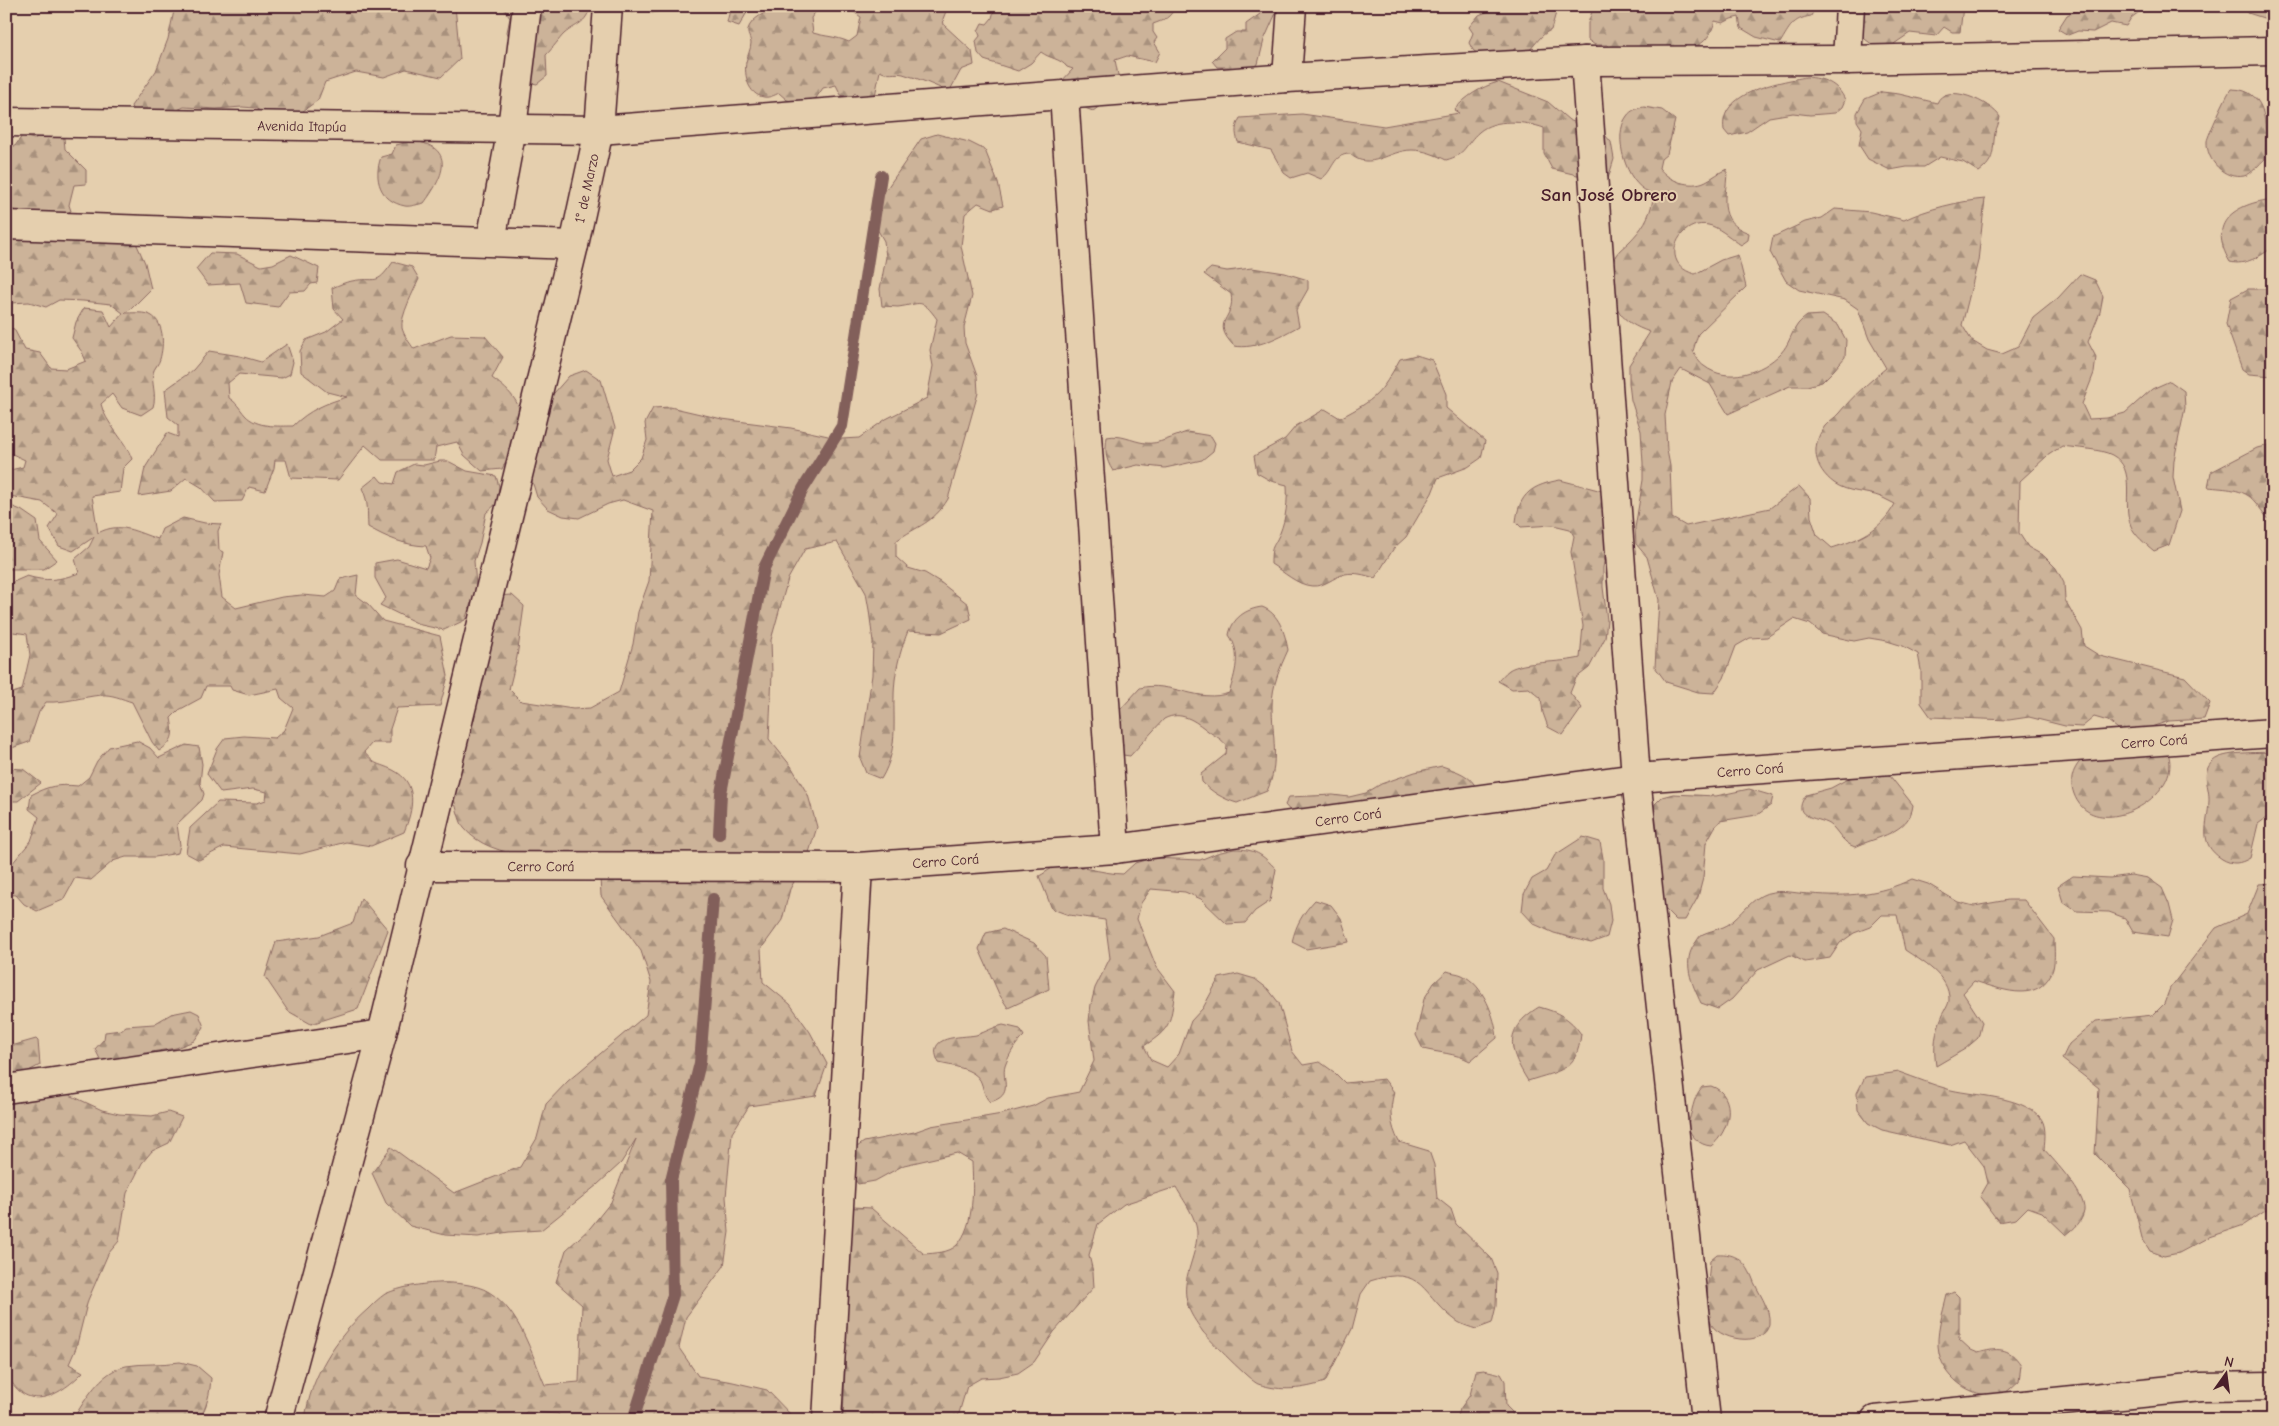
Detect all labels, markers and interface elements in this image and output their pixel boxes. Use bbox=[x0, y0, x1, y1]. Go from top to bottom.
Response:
street label: Avenida Itapúa bbox=[257, 117, 347, 136]
street label: 1° de Marzo bbox=[571, 152, 603, 224]
district label: San José Obrero bbox=[1541, 184, 1677, 206]
street label: Cerro Corá bbox=[2120, 731, 2188, 753]
street label: Cerro Corá bbox=[1716, 760, 1784, 781]
street label: Cerro Corá bbox=[1314, 805, 1383, 831]
street label: Cerro Corá bbox=[912, 851, 980, 872]
street label: Cerro Corá bbox=[507, 858, 575, 875]
north arrow bbox=[2202, 1348, 2252, 1398]
text: N bbox=[2223, 1353, 2236, 1371]

